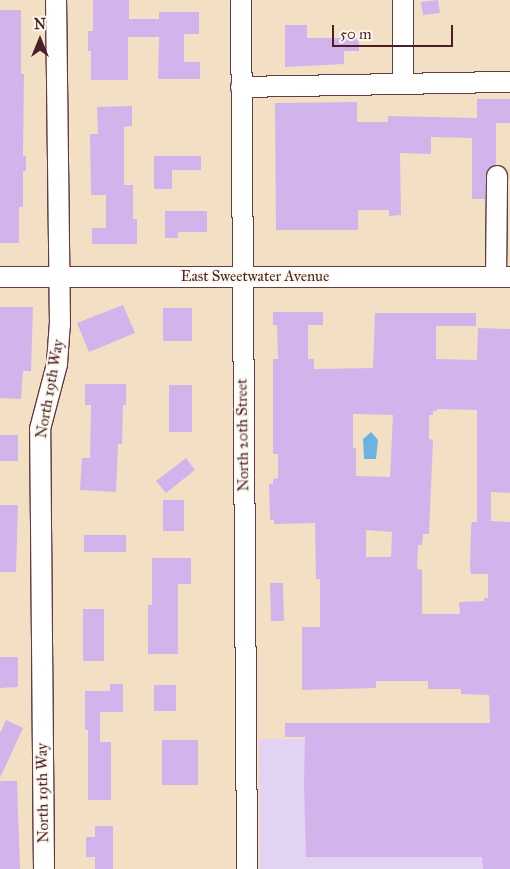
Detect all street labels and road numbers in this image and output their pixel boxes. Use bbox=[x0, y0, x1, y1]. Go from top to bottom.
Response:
street label: East Sweetwater Avenue bbox=[181, 268, 329, 286]
street label: North 19th Way bbox=[32, 338, 68, 440]
street label: North 20th Street bbox=[233, 378, 253, 492]
street label: North 19th Way bbox=[33, 743, 53, 843]

